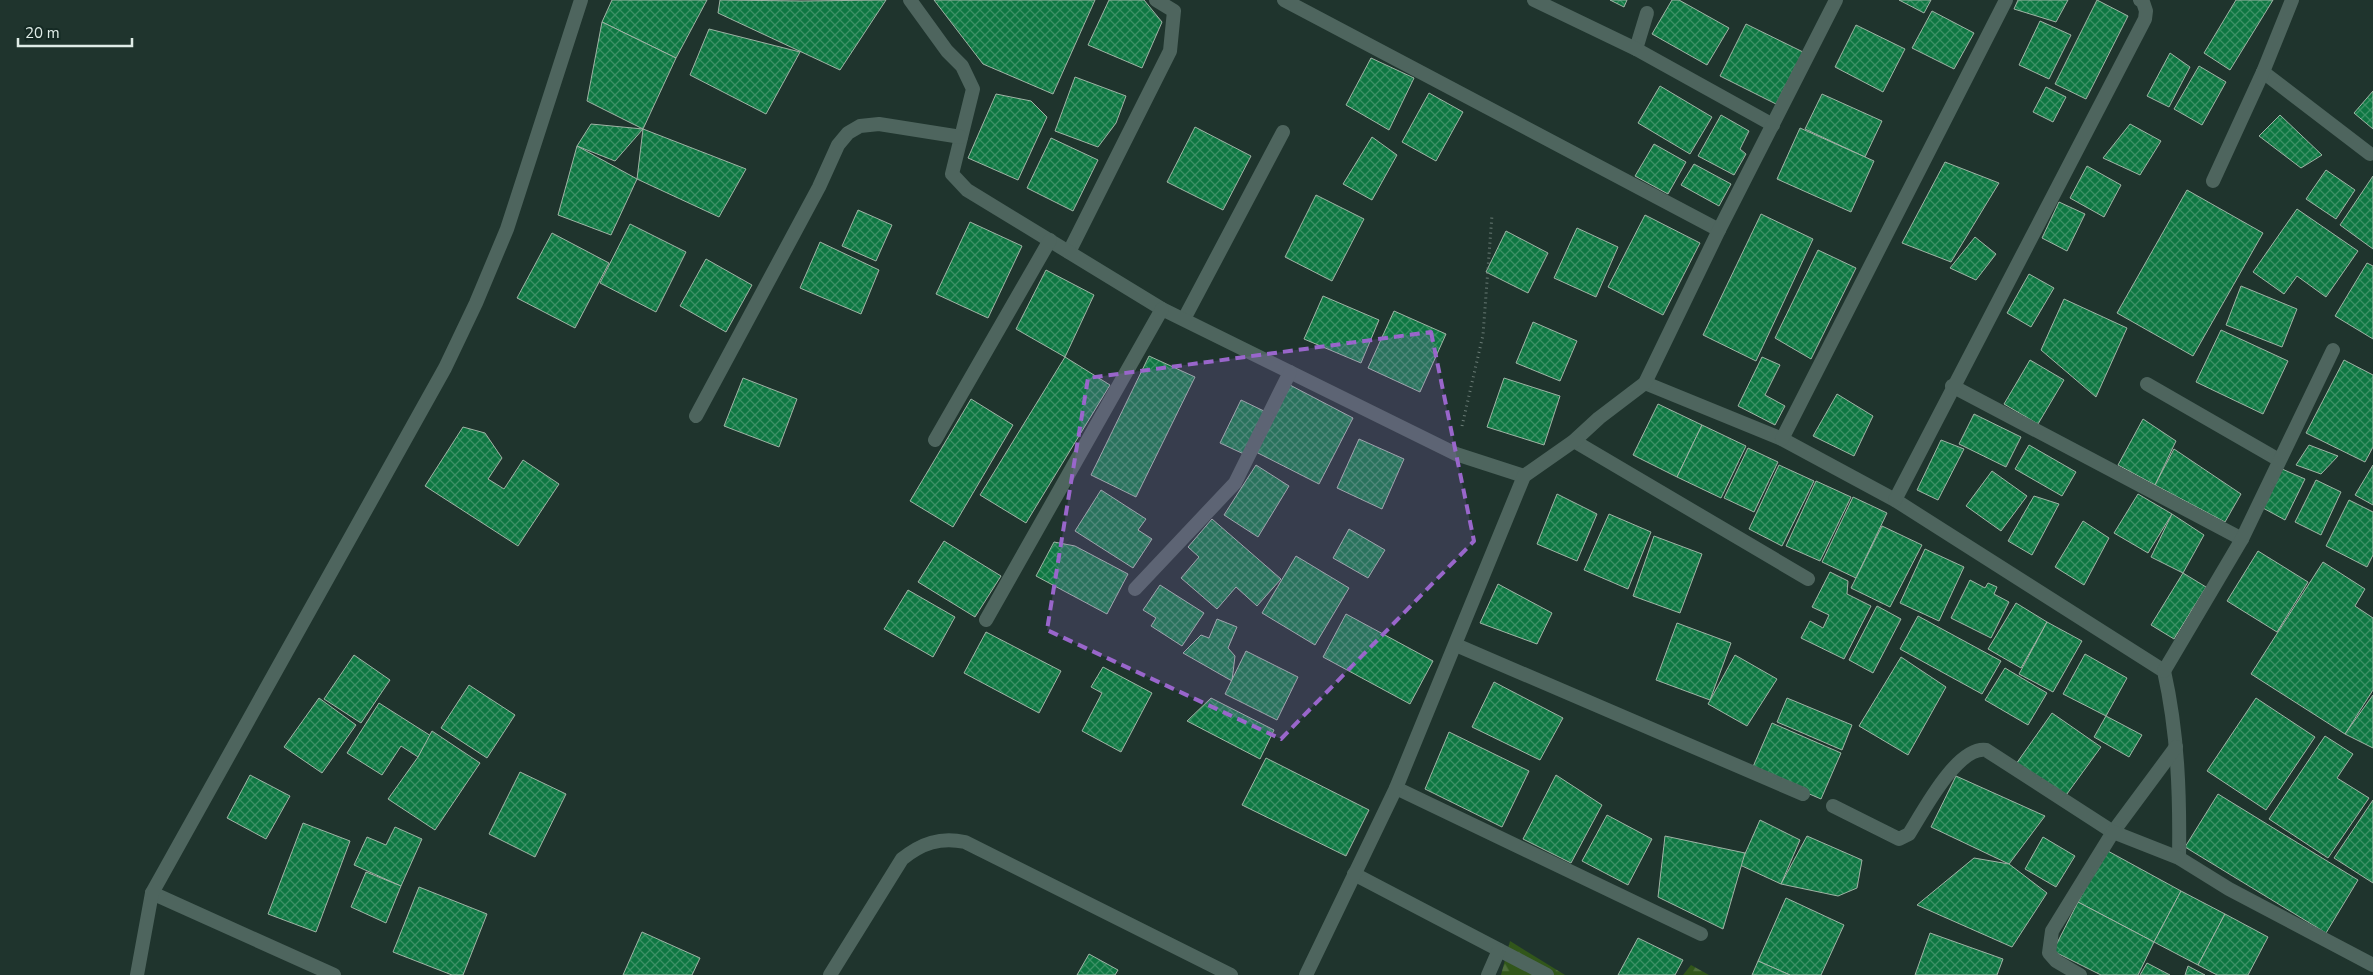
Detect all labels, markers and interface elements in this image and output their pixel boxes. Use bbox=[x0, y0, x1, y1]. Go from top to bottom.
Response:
scale bar bbox=[18, 15, 131, 47]
text: 20 m bbox=[25, 23, 60, 43]

